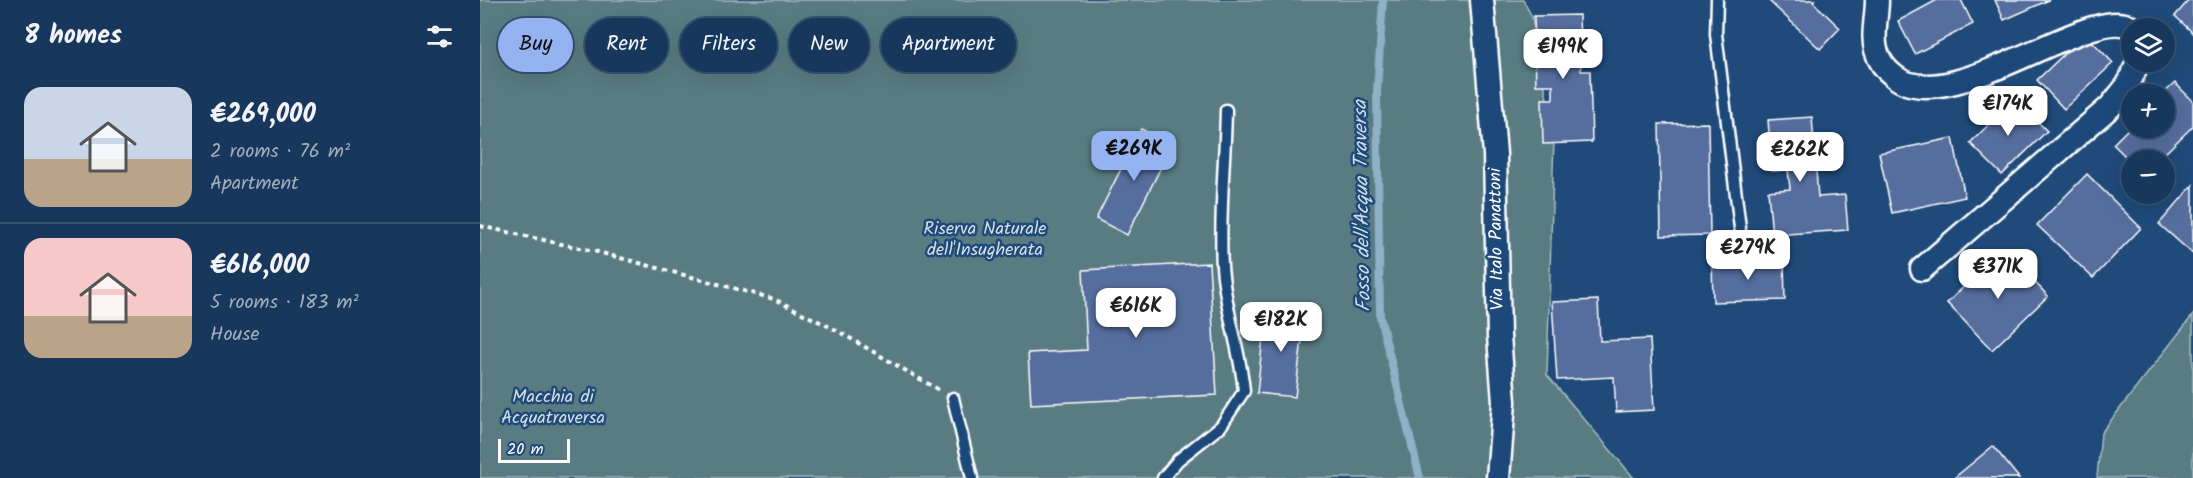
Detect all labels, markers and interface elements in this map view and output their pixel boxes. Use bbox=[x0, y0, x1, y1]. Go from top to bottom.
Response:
text: 8 homes bbox=[24, 15, 122, 57]
chip: Buy bbox=[498, 18, 573, 72]
chip: Rent bbox=[585, 18, 668, 72]
chip: Filters bbox=[680, 18, 777, 72]
chip: New bbox=[789, 18, 869, 72]
chip: Apartment bbox=[881, 18, 1016, 72]
map controls bbox=[2121, 18, 2175, 204]
button: layers bbox=[2121, 18, 2175, 72]
icon: filters bbox=[423, 20, 456, 53]
pin: €199K bbox=[1521, 29, 1605, 80]
text: €199K bbox=[1538, 32, 1589, 64]
button: + bbox=[2121, 84, 2175, 138]
pin: €174K bbox=[1966, 86, 2050, 137]
text: €174K bbox=[1982, 89, 2034, 121]
text: €269,000 bbox=[210, 94, 316, 136]
water label: Fosso dell'Acqua Traversa bbox=[1345, 98, 1381, 312]
icon: home bbox=[72, 111, 144, 183]
pin: €269K bbox=[1092, 131, 1176, 182]
pin: €262K bbox=[1758, 132, 1842, 183]
text: €269K bbox=[1105, 134, 1163, 166]
text: €262K bbox=[1771, 135, 1829, 167]
text: 2 rooms · 76 m² bbox=[210, 136, 350, 168]
button: − bbox=[2121, 150, 2175, 204]
street label: Via Italo Panattoni bbox=[1481, 167, 1513, 311]
text: Apartment bbox=[210, 168, 299, 200]
park label: Riserva Naturale dell'Insugherata bbox=[924, 215, 1046, 265]
pin: €279K bbox=[1706, 230, 1790, 281]
text: €279K bbox=[1720, 233, 1776, 265]
text: €616,000 bbox=[210, 245, 309, 287]
pin: €371K bbox=[1956, 249, 2040, 300]
text: €371K bbox=[1972, 252, 2024, 284]
icon: home bbox=[72, 262, 144, 334]
text: 5 rooms · 183 m² bbox=[210, 287, 359, 319]
pin: €616K bbox=[1094, 288, 1178, 339]
text: €616K bbox=[1110, 291, 1162, 323]
pin: €182K bbox=[1239, 302, 1323, 353]
text: €182K bbox=[1254, 305, 1308, 337]
text: House bbox=[210, 319, 260, 351]
park label: Macchia di Acquatraversa bbox=[501, 383, 605, 433]
scale bar bbox=[498, 436, 570, 464]
text: 20 m bbox=[507, 437, 543, 462]

